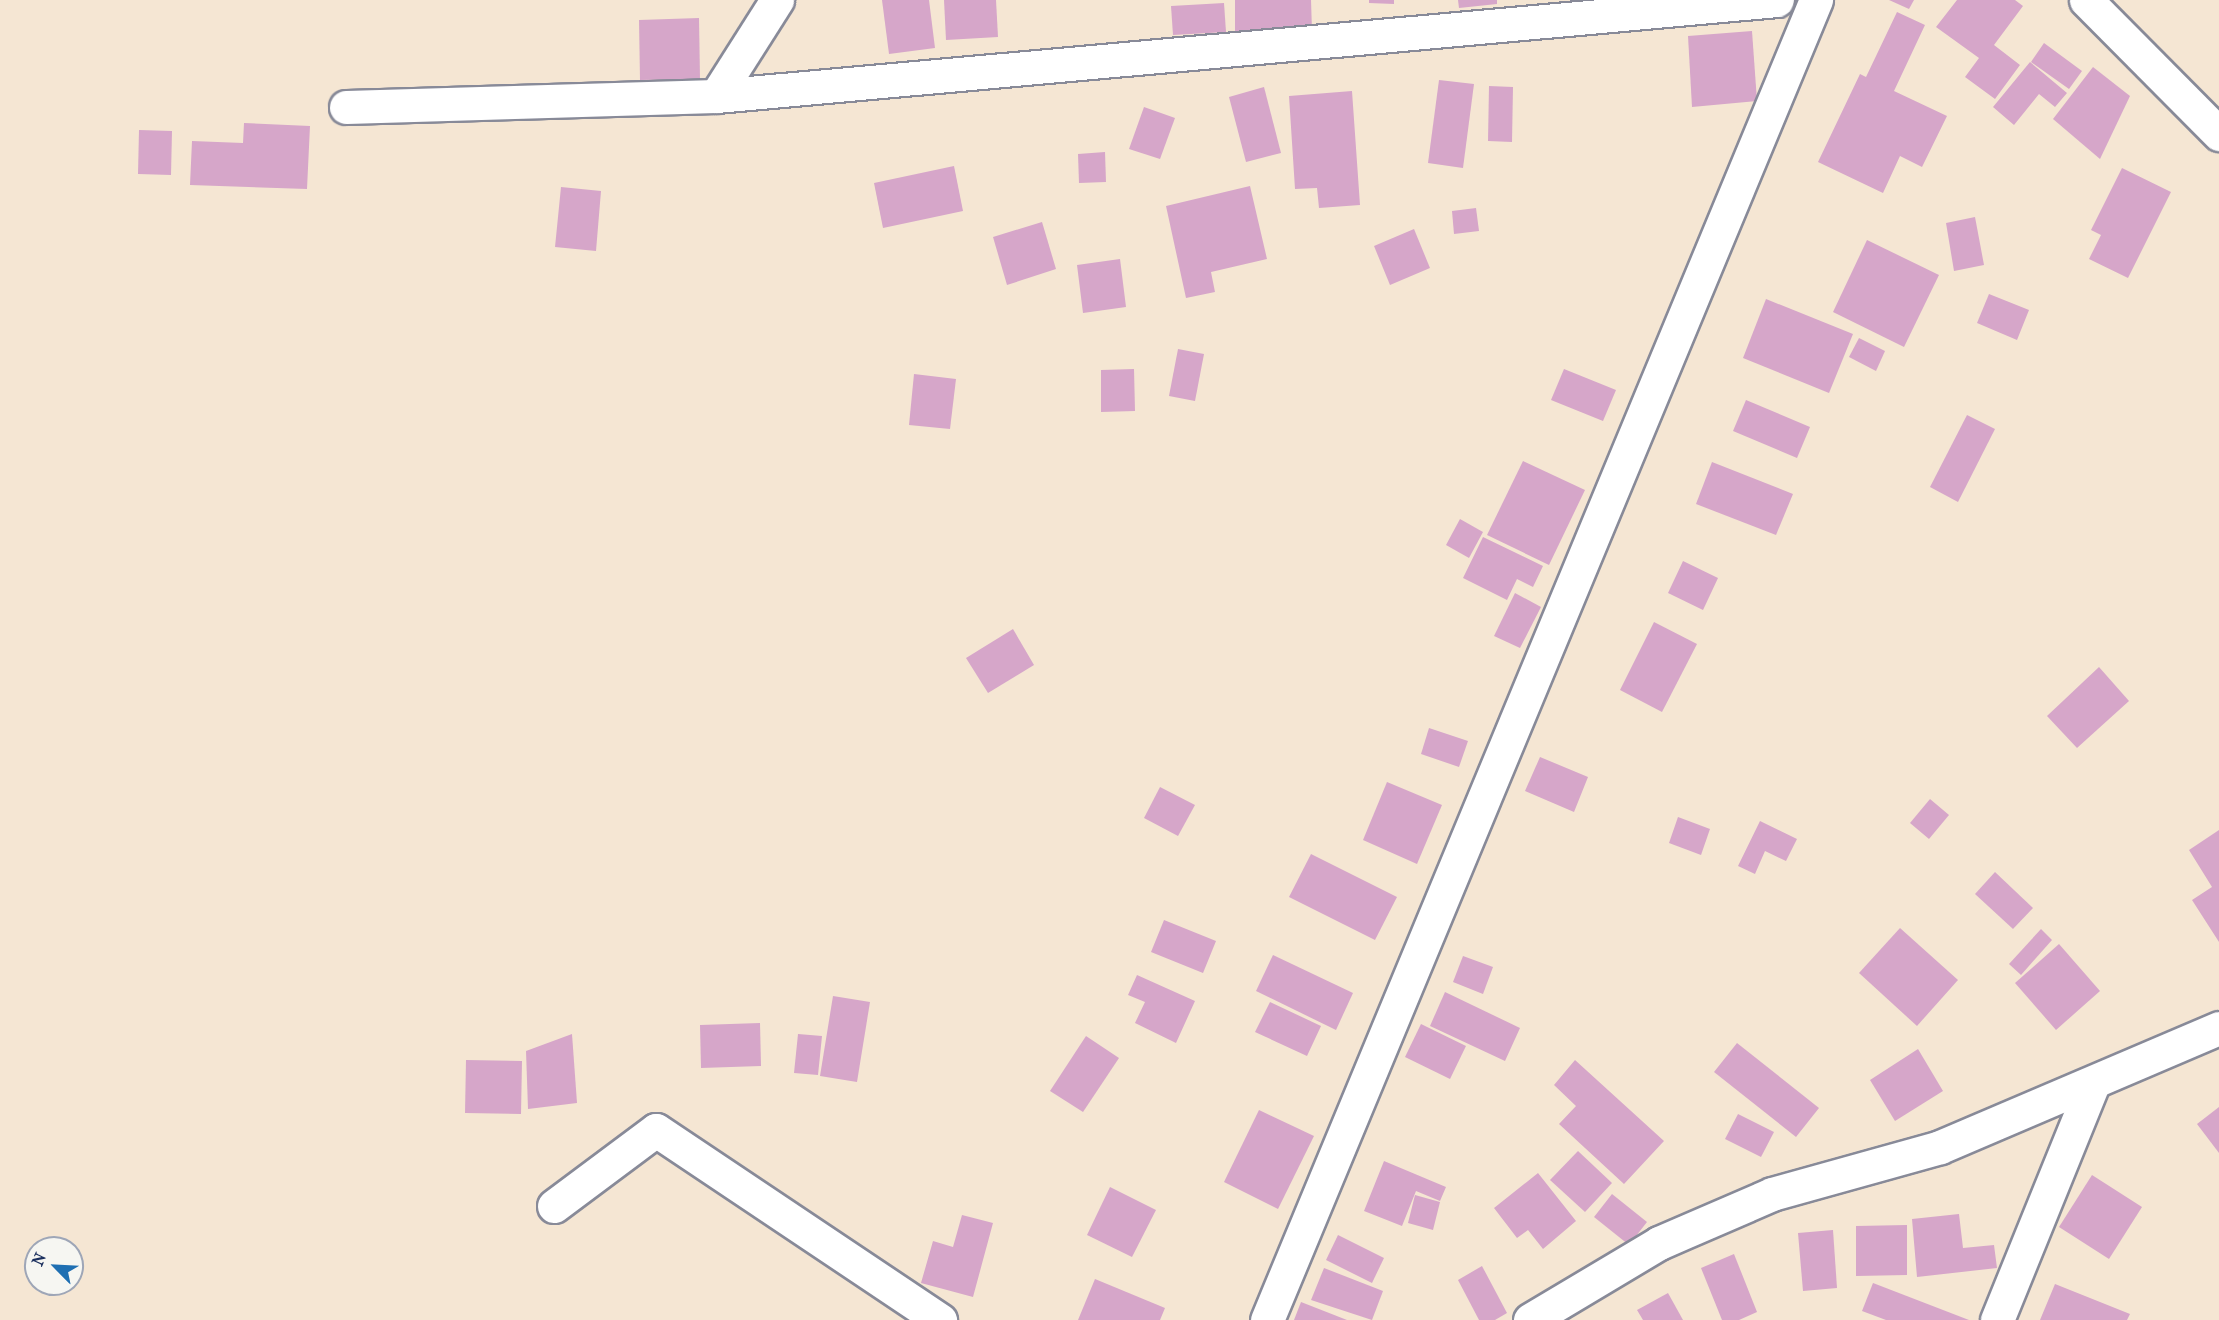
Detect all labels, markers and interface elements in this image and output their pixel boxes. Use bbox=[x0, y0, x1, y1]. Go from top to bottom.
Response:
north arrow bbox=[24, 1236, 84, 1296]
text: N bbox=[28, 1250, 50, 1269]

